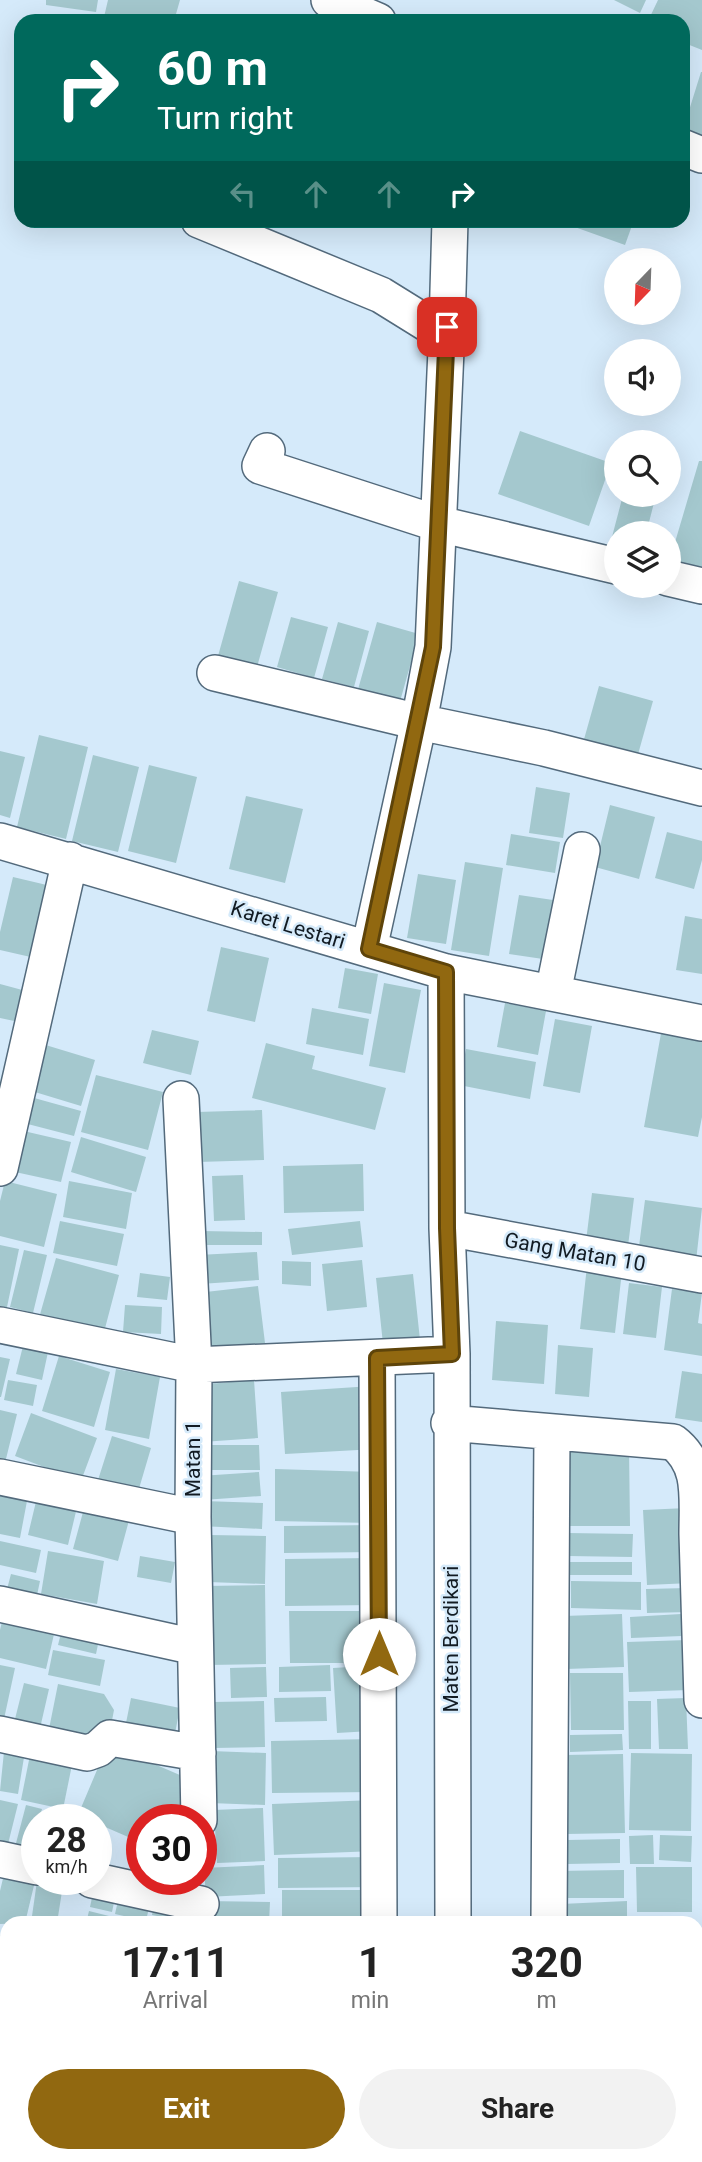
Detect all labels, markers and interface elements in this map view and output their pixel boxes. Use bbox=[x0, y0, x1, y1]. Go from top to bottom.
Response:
text: 60 m bbox=[157, 40, 268, 97]
icon: right bbox=[42, 42, 133, 133]
text: Turn right bbox=[157, 99, 293, 137]
icon: left bbox=[224, 175, 262, 213]
icon: ahead bbox=[297, 175, 335, 213]
icon: ahead bbox=[370, 175, 408, 213]
icon: right bbox=[443, 175, 481, 213]
north arrow bbox=[604, 248, 681, 326]
map controls bbox=[604, 248, 681, 598]
pin bbox=[417, 297, 477, 357]
icon: arrive bbox=[428, 308, 466, 346]
button: sound bbox=[604, 339, 681, 416]
button: search bbox=[604, 430, 681, 507]
button: layers bbox=[604, 521, 681, 598]
street label: Karet Lestari bbox=[228, 896, 348, 954]
street label: Gang Matan 10 bbox=[503, 1228, 647, 1276]
street label: Matan 1 bbox=[181, 1421, 205, 1497]
street label: Maten Berdikari bbox=[439, 1566, 463, 1712]
position arrow bbox=[342, 1617, 416, 1691]
speed limit sign: 30 bbox=[126, 1804, 217, 1895]
text: 28 bbox=[46, 1820, 87, 1861]
text: km/h bbox=[45, 1856, 88, 1877]
text: 17:11 bbox=[121, 1938, 229, 1987]
text: 1 bbox=[358, 1938, 382, 1987]
text: 320 bbox=[510, 1938, 583, 1987]
text: Arrival bbox=[143, 1987, 208, 2014]
text: min bbox=[351, 1987, 389, 2014]
text: m bbox=[537, 1987, 557, 2014]
button: Exit bbox=[28, 2069, 345, 2149]
button: Share bbox=[359, 2069, 676, 2149]

